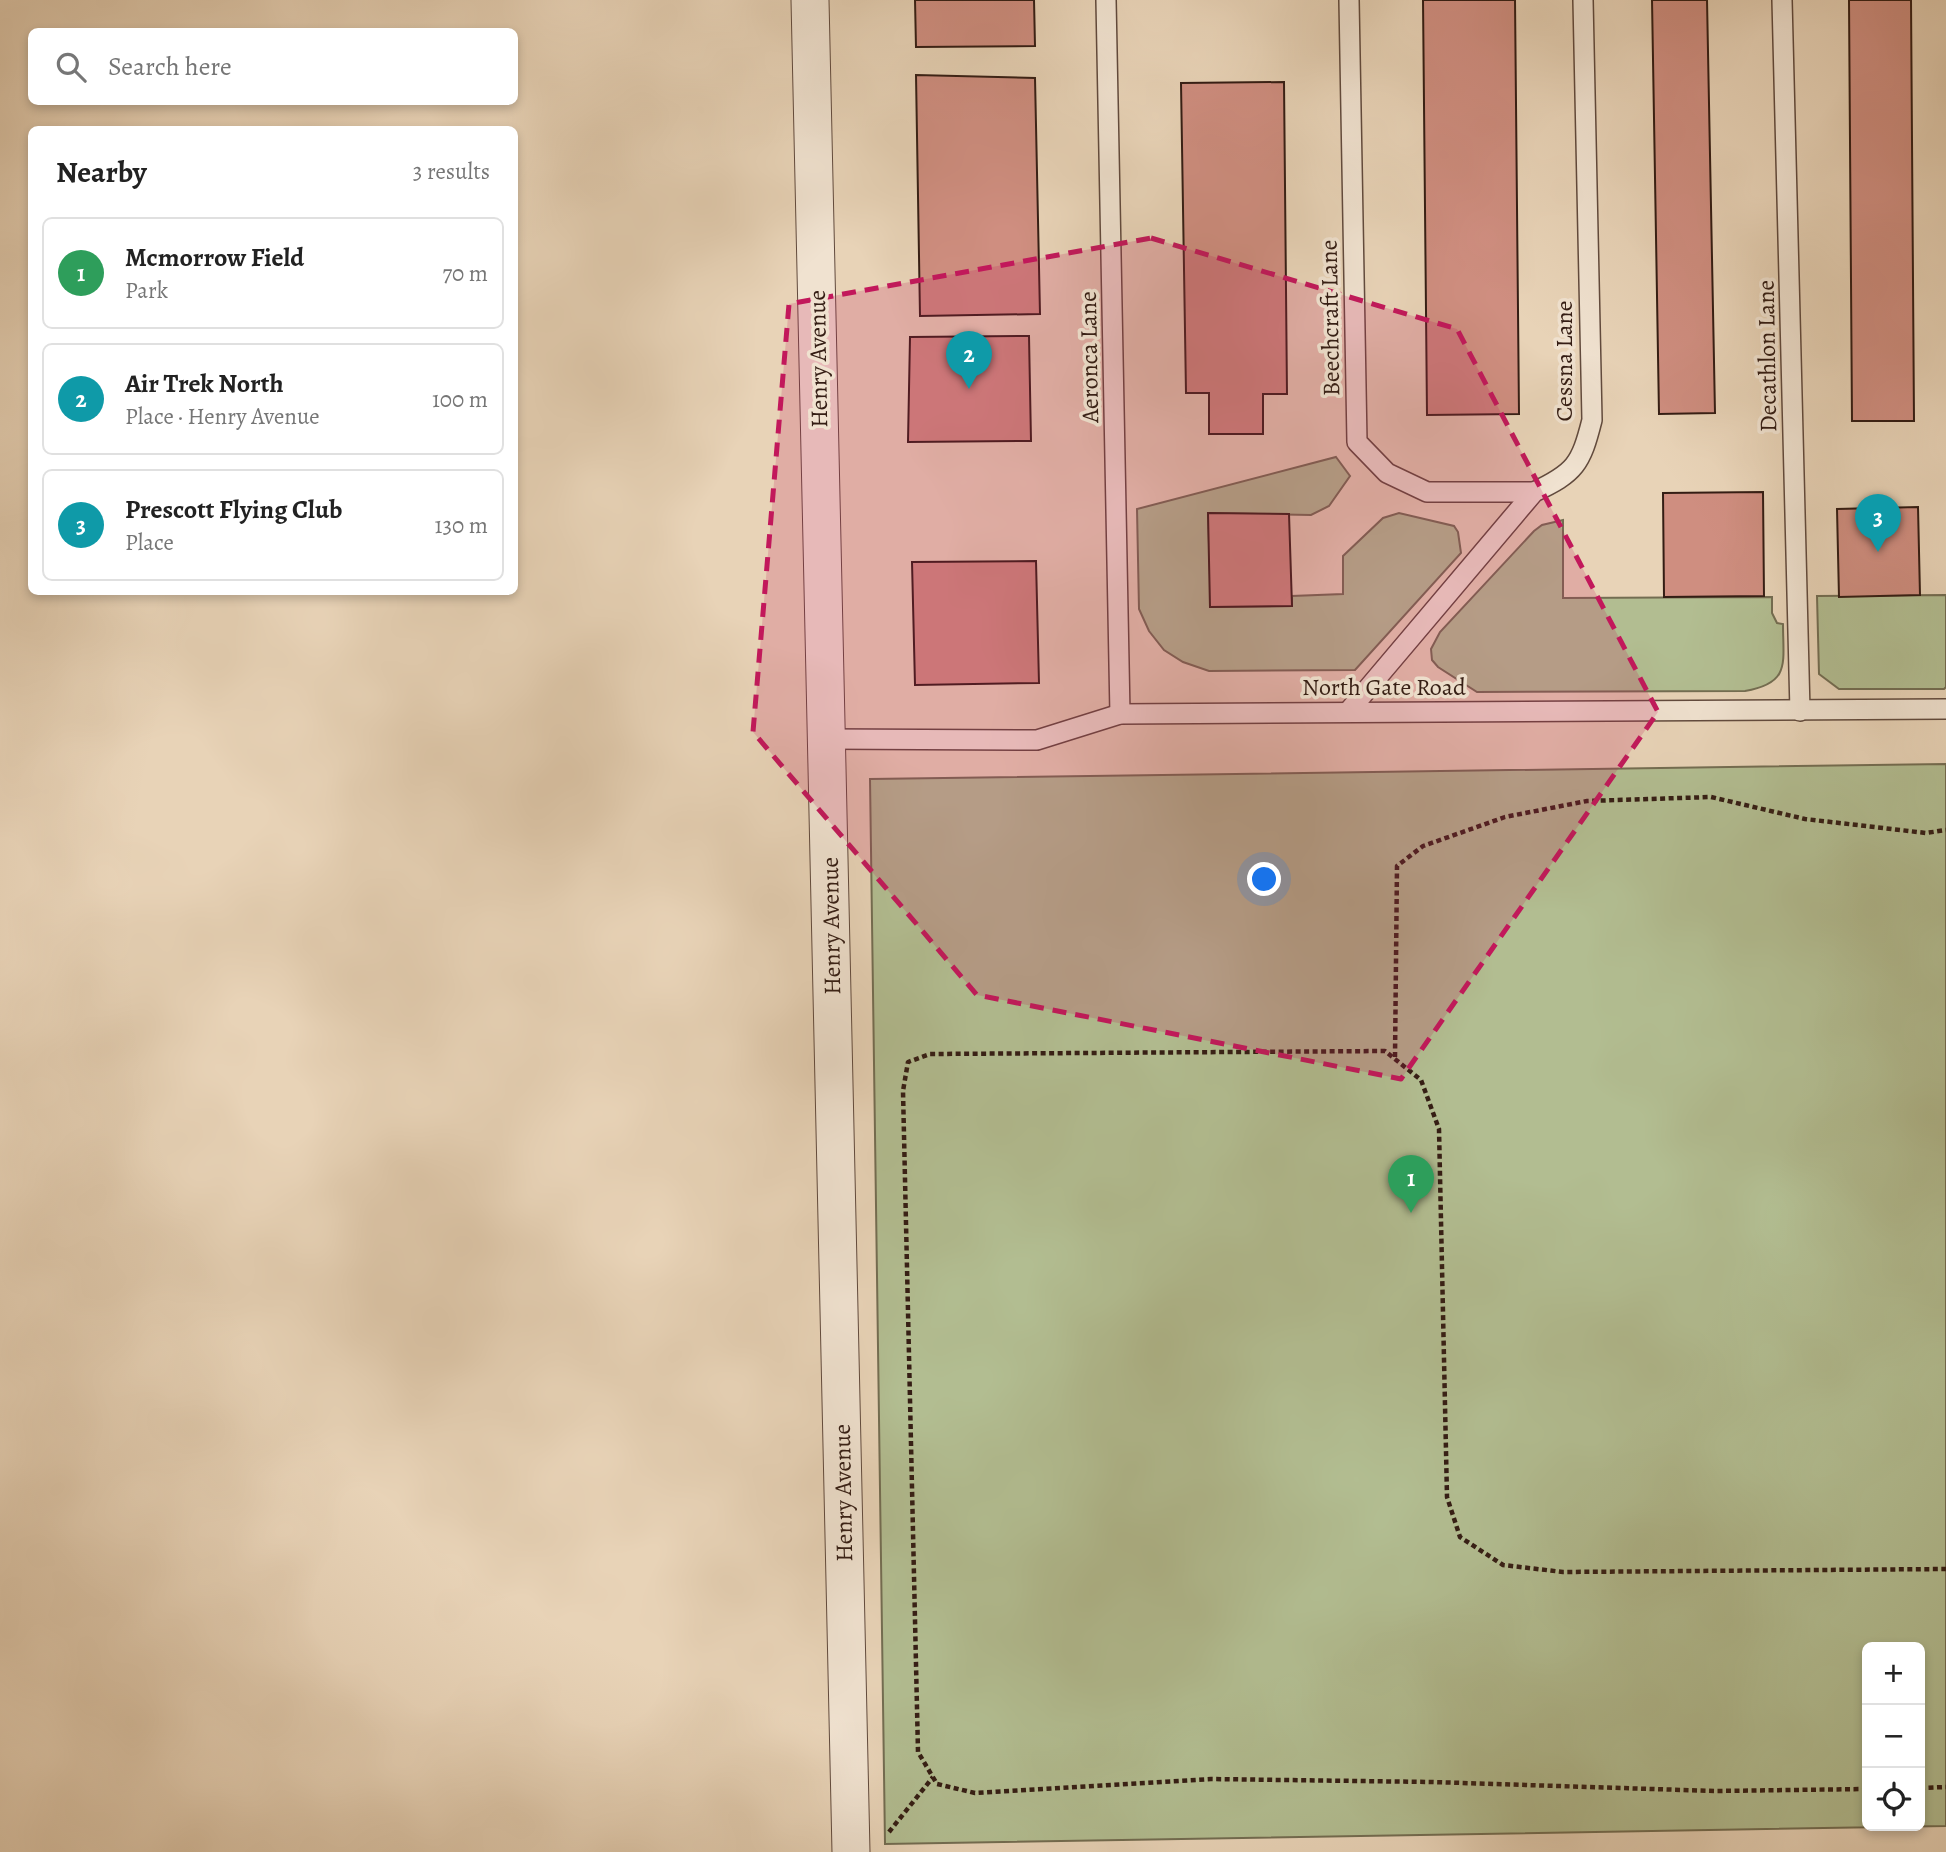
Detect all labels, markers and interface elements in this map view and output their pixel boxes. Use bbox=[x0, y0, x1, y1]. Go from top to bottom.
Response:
search box bbox=[28, 28, 518, 105]
icon: search bbox=[52, 48, 90, 86]
text: Search here bbox=[108, 49, 232, 84]
text: Nearby bbox=[56, 152, 147, 192]
text: 3 results bbox=[413, 156, 490, 187]
street label: Beechcraft Lane bbox=[1313, 239, 1347, 397]
text: Mcmorrow Field bbox=[125, 240, 304, 275]
text: 1 bbox=[77, 258, 85, 289]
text: 70 m bbox=[442, 258, 488, 289]
text: Park bbox=[125, 275, 168, 306]
street label: Decathlon Lane bbox=[1750, 280, 1784, 432]
street label: Henry Avenue bbox=[801, 290, 835, 428]
street label: Aeronca Lane bbox=[1072, 291, 1106, 424]
street label: Cessna Lane bbox=[1548, 301, 1580, 421]
pin: 2 bbox=[946, 331, 992, 389]
text: Air Trek North bbox=[125, 366, 284, 401]
text: 2 bbox=[75, 384, 87, 415]
text: 100 m bbox=[432, 384, 488, 415]
text: Place · Henry Avenue bbox=[125, 401, 320, 432]
text: Prescott Flying Club bbox=[125, 492, 342, 527]
pin: 3 bbox=[1855, 494, 1901, 552]
text: 3 bbox=[76, 510, 86, 541]
text: 130 m bbox=[435, 510, 488, 541]
text: Place bbox=[125, 527, 174, 558]
street label: North Gate Road bbox=[1302, 671, 1466, 703]
street label: Henry Avenue bbox=[814, 857, 848, 995]
your location bbox=[1247, 862, 1281, 896]
pin: 1 bbox=[1388, 1155, 1434, 1213]
street label: Henry Avenue bbox=[826, 1424, 860, 1562]
map controls bbox=[1862, 1642, 1925, 1831]
button: + bbox=[1862, 1642, 1925, 1705]
button: − bbox=[1862, 1705, 1925, 1768]
button: locate bbox=[1862, 1768, 1925, 1831]

